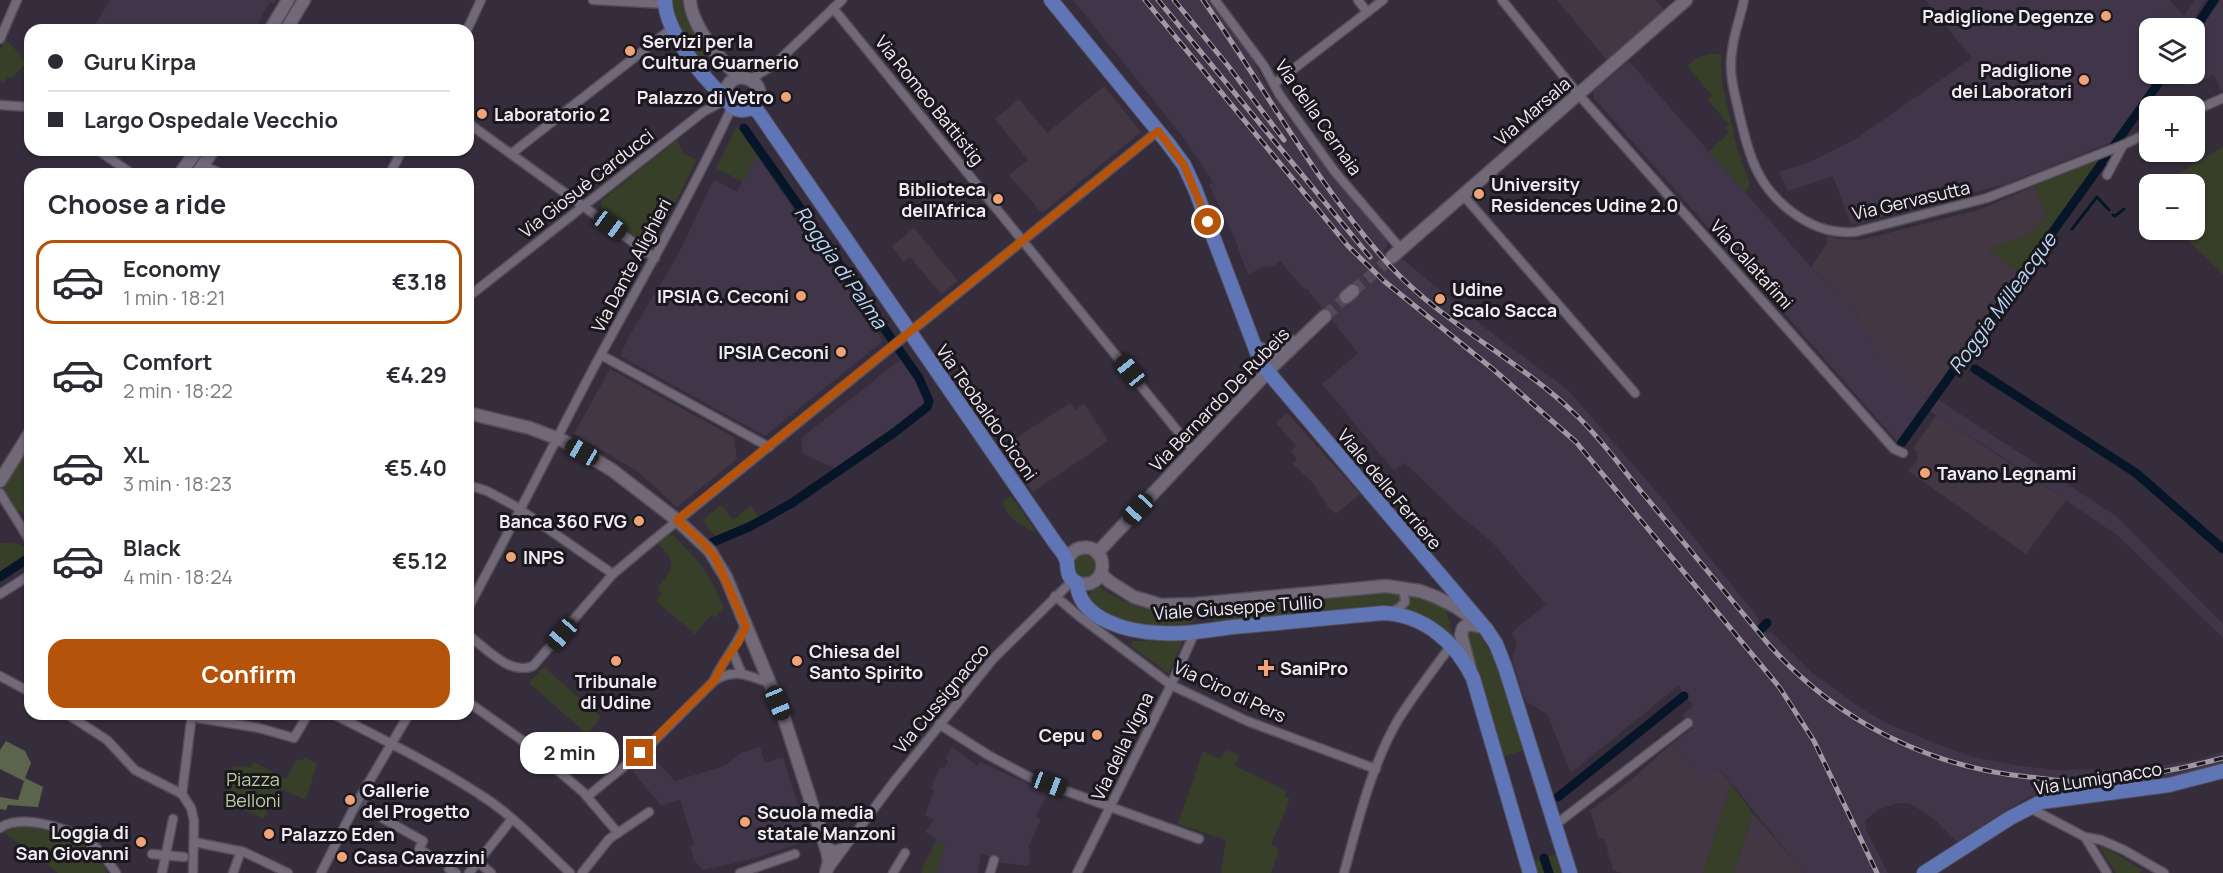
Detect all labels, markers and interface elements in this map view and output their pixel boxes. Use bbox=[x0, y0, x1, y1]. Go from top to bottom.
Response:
place label: Padiglione Degenze bbox=[1922, 4, 2094, 28]
marker: Padiglione Degenze bbox=[2099, 9, 2113, 23]
map controls bbox=[2139, 18, 2205, 240]
button: layers bbox=[2139, 18, 2205, 84]
place label: Servizi per la Cultura Guarnerio bbox=[642, 29, 799, 74]
street label: Via Romeo Battistig bbox=[870, 30, 990, 170]
marker: Servizi per la Cultura Guarnerio bbox=[623, 44, 637, 58]
text: Guru Kirpa bbox=[84, 47, 196, 77]
street label: Via della Cernaia bbox=[1270, 54, 1368, 180]
place label: Padiglione dei Laboratori bbox=[1951, 58, 2072, 103]
street label: Via Marsala bbox=[1489, 71, 1575, 151]
marker: Padiglione dei Laboratori bbox=[2077, 73, 2091, 87]
place label: Palazzo di Vetro bbox=[637, 85, 774, 109]
marker: Palazzo di Vetro bbox=[779, 90, 793, 104]
button: + bbox=[2139, 96, 2205, 162]
place label: Laboratorio 2 bbox=[494, 102, 610, 126]
text: Largo Ospedale Vecchio bbox=[84, 105, 338, 135]
marker: Laboratorio 2 bbox=[475, 107, 489, 121]
street label: Via Giosuè Carducci bbox=[514, 123, 658, 243]
place label: University Residences Udine 2.0 bbox=[1491, 172, 1678, 217]
button: − bbox=[2139, 174, 2205, 240]
street label: Via Gervasutta bbox=[1850, 175, 1972, 225]
place label: Biblioteca dell'Africa bbox=[899, 177, 986, 222]
text: Choose a ride bbox=[48, 185, 226, 222]
marker: University Residences Udine 2.0 bbox=[1472, 187, 1486, 201]
marker: Biblioteca dell'Africa bbox=[991, 192, 1005, 206]
street label: Via Dante Alighieri bbox=[586, 194, 676, 336]
water label: Roggia di Palma bbox=[789, 200, 894, 334]
car bbox=[590, 207, 630, 243]
route start bbox=[1194, 208, 1221, 235]
street label: Via Calatafimi bbox=[1705, 214, 1799, 314]
water label: Roggia Milleacque bbox=[1942, 226, 2063, 379]
text: Economy bbox=[123, 254, 221, 284]
icon: car bbox=[51, 255, 105, 309]
text: €3.18 bbox=[392, 267, 447, 297]
place label: Udine Scalo Sacca bbox=[1452, 277, 1557, 322]
text: 1 min · 18:21 bbox=[123, 284, 225, 311]
place label: IPSIA G. Ceconi bbox=[657, 284, 789, 308]
marker: IPSIA G. Ceconi bbox=[794, 289, 808, 303]
marker: Udine Scalo Sacca bbox=[1433, 292, 1447, 306]
street label: Via Bernardo De Rubeis bbox=[1144, 322, 1294, 476]
street label: Via Teobaldo Ciconi bbox=[931, 339, 1043, 485]
place label: IPSIA Ceconi bbox=[718, 340, 829, 364]
marker: IPSIA Ceconi bbox=[834, 345, 848, 359]
text: Comfort bbox=[123, 347, 212, 377]
icon: car bbox=[51, 348, 105, 402]
car bbox=[1112, 351, 1148, 391]
text: €4.29 bbox=[386, 360, 447, 390]
text: 2 min · 18:22 bbox=[123, 377, 233, 404]
street label: Viale delle Ferriere bbox=[1332, 424, 1448, 554]
car bbox=[562, 435, 602, 469]
text: XL bbox=[123, 440, 149, 470]
icon: car bbox=[51, 441, 105, 495]
text: €5.40 bbox=[385, 453, 447, 483]
place label: Tavano Legnami bbox=[1937, 461, 2077, 485]
marker: Tavano Legnami bbox=[1918, 466, 1932, 480]
text: 3 min · 18:23 bbox=[123, 470, 232, 497]
car bbox=[1119, 490, 1157, 528]
place label: Banca 360 FVG bbox=[499, 509, 627, 533]
marker: Banca 360 FVG bbox=[632, 514, 646, 528]
text: Black bbox=[123, 533, 180, 563]
icon: car bbox=[51, 534, 105, 588]
place label: INPS bbox=[523, 545, 564, 569]
text: €5.12 bbox=[392, 546, 447, 576]
marker: INPS bbox=[504, 550, 518, 564]
text: 4 min · 18:24 bbox=[123, 563, 233, 590]
street label: Viale Giuseppe Tullio bbox=[1153, 589, 1323, 625]
car bbox=[543, 615, 581, 653]
street label: Via Cussignacco bbox=[888, 638, 994, 758]
button: Confirm bbox=[48, 639, 450, 708]
place label: Chiesa del Santo Spirito bbox=[809, 639, 923, 684]
marker: Tribunale di Udine bbox=[609, 654, 623, 668]
marker: Chiesa del Santo Spirito bbox=[790, 654, 804, 668]
street label: Via Ciro di Pers bbox=[1170, 654, 1290, 728]
place label: SaniPro bbox=[1280, 656, 1348, 680]
marker: SaniPro bbox=[1257, 659, 1275, 677]
place label: Tribunale di Udine bbox=[575, 669, 657, 714]
car bbox=[763, 683, 793, 723]
street label: Via della Vigna bbox=[1085, 688, 1159, 804]
place label: Cepu bbox=[1039, 723, 1085, 747]
marker: Cepu bbox=[1090, 728, 1104, 742]
callout: 2 min bbox=[520, 732, 619, 774]
text: 2 min bbox=[543, 739, 596, 766]
route end bbox=[626, 739, 653, 766]
street label: Via Lumignacco bbox=[2032, 756, 2164, 800]
park label: Piazza Belloni bbox=[225, 767, 281, 812]
car bbox=[1029, 769, 1069, 799]
place label: Gallerie del Progetto bbox=[362, 778, 470, 823]
marker: Gallerie del Progetto bbox=[343, 793, 357, 807]
place label: Scuola media statale Manzoni bbox=[757, 800, 896, 845]
marker: Scuola media statale Manzoni bbox=[738, 815, 752, 829]
place label: Loggia di San Giovanni bbox=[16, 820, 129, 865]
place label: Palazzo Eden bbox=[281, 822, 395, 846]
marker: Palazzo Eden bbox=[262, 827, 276, 841]
marker: Loggia di San Giovanni bbox=[134, 835, 148, 849]
place label: Casa Cavazzini bbox=[354, 845, 485, 869]
marker: Casa Cavazzini bbox=[335, 850, 349, 864]

